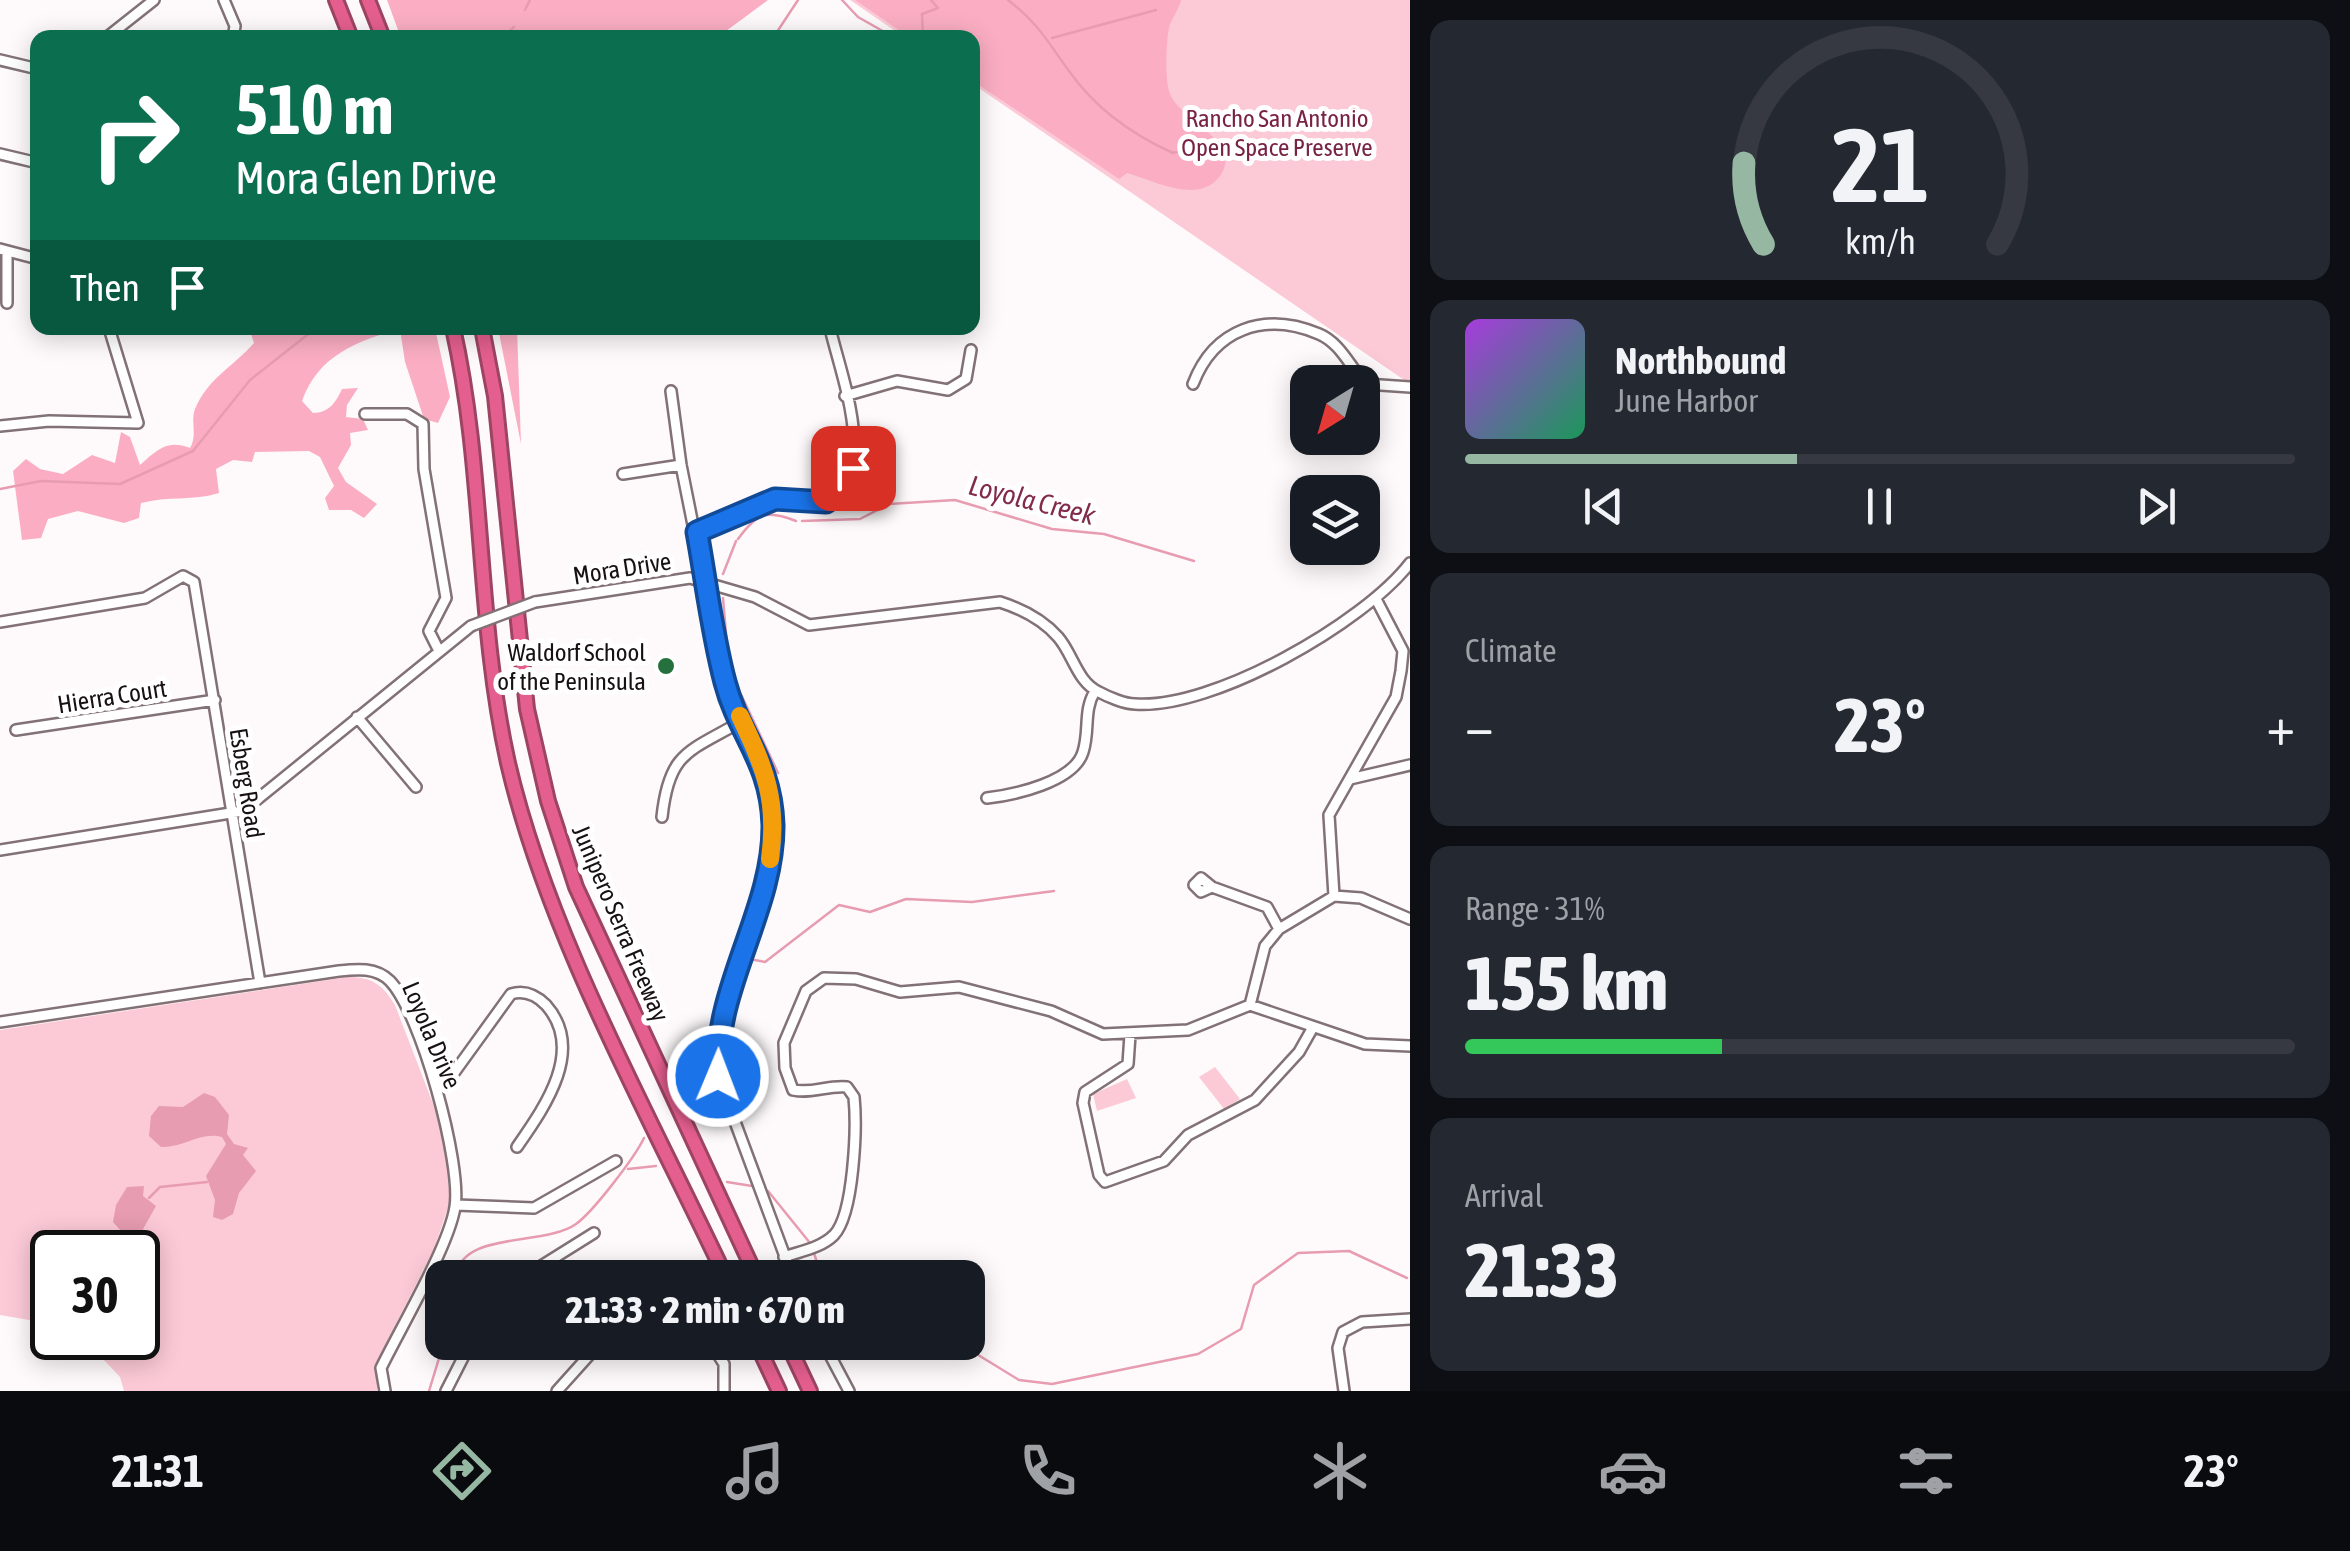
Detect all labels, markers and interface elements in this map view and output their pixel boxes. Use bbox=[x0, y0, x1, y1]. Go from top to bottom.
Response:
text: 510 m bbox=[235, 69, 394, 149]
icon: right bbox=[70, 70, 200, 200]
park label: Rancho San Antonio Open Space Preserve bbox=[1181, 104, 1373, 161]
text: 21 bbox=[1831, 105, 1929, 224]
text: Mora Glen Drive bbox=[235, 152, 497, 204]
text: km/h bbox=[1845, 221, 1915, 262]
icon: arrive bbox=[160, 260, 215, 315]
text: Then bbox=[70, 266, 140, 309]
text: Northbound bbox=[1615, 339, 1786, 382]
north arrow bbox=[1290, 365, 1380, 455]
map controls bbox=[1290, 365, 1380, 565]
text: June Harbor bbox=[1615, 382, 1758, 419]
pin bbox=[811, 426, 896, 511]
icon: arrive bbox=[826, 441, 881, 496]
water label: Loyola Creek bbox=[965, 469, 1099, 531]
button: layers bbox=[1290, 475, 1380, 565]
icon: previous bbox=[1576, 479, 1631, 534]
icon: pause bbox=[1852, 479, 1907, 534]
icon: next bbox=[2129, 479, 2184, 534]
street label: Mora Drive bbox=[571, 546, 673, 590]
text: Climate bbox=[1465, 632, 1557, 669]
place label: Waldorf School of the Peninsula bbox=[497, 638, 646, 695]
marker: Waldorf School of the Peninsula bbox=[655, 655, 677, 677]
street label: Hierra Court bbox=[55, 674, 169, 718]
text: 23° bbox=[1834, 682, 1926, 768]
text: − bbox=[1465, 694, 1494, 757]
text: + bbox=[2266, 694, 2295, 757]
street label: Esberg Road bbox=[224, 726, 270, 840]
street label: Junipero Serra Freeway bbox=[567, 821, 675, 1025]
text: Range · 31% bbox=[1465, 890, 1605, 927]
text: 155 km bbox=[1465, 940, 1668, 1026]
street label: Loyola Drive bbox=[397, 977, 467, 1093]
position arrow bbox=[666, 1024, 770, 1128]
text: Arrival bbox=[1465, 1177, 1543, 1214]
text: 21:33 bbox=[1465, 1227, 1619, 1313]
speed limit sign: 30 bbox=[30, 1230, 160, 1360]
text: 21:33 · 2 min · 670 m bbox=[565, 1288, 845, 1331]
icon: directions bbox=[427, 1436, 497, 1506]
icon: music bbox=[720, 1436, 790, 1506]
icon: phone bbox=[1013, 1436, 1083, 1506]
icon: climate bbox=[1305, 1436, 1375, 1506]
icon: car bbox=[1598, 1436, 1668, 1506]
icon: filters bbox=[1891, 1436, 1961, 1506]
text: 21:31 bbox=[111, 1445, 204, 1497]
text: 23° bbox=[2184, 1445, 2239, 1497]

